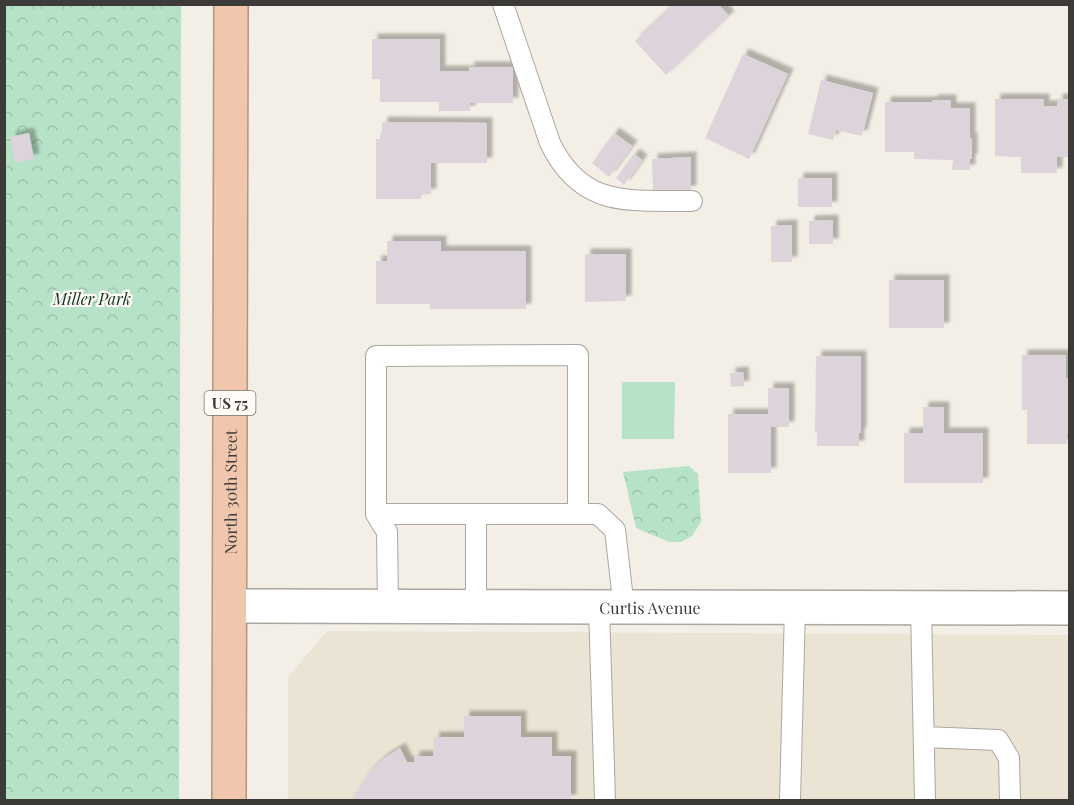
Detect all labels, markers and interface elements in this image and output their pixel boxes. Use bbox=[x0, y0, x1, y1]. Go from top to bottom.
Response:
park label: Miller Park bbox=[52, 288, 131, 309]
road number: US 75 bbox=[204, 391, 256, 415]
street label: North 30th Street bbox=[219, 429, 240, 554]
street label: Curtis Avenue bbox=[599, 596, 701, 618]

